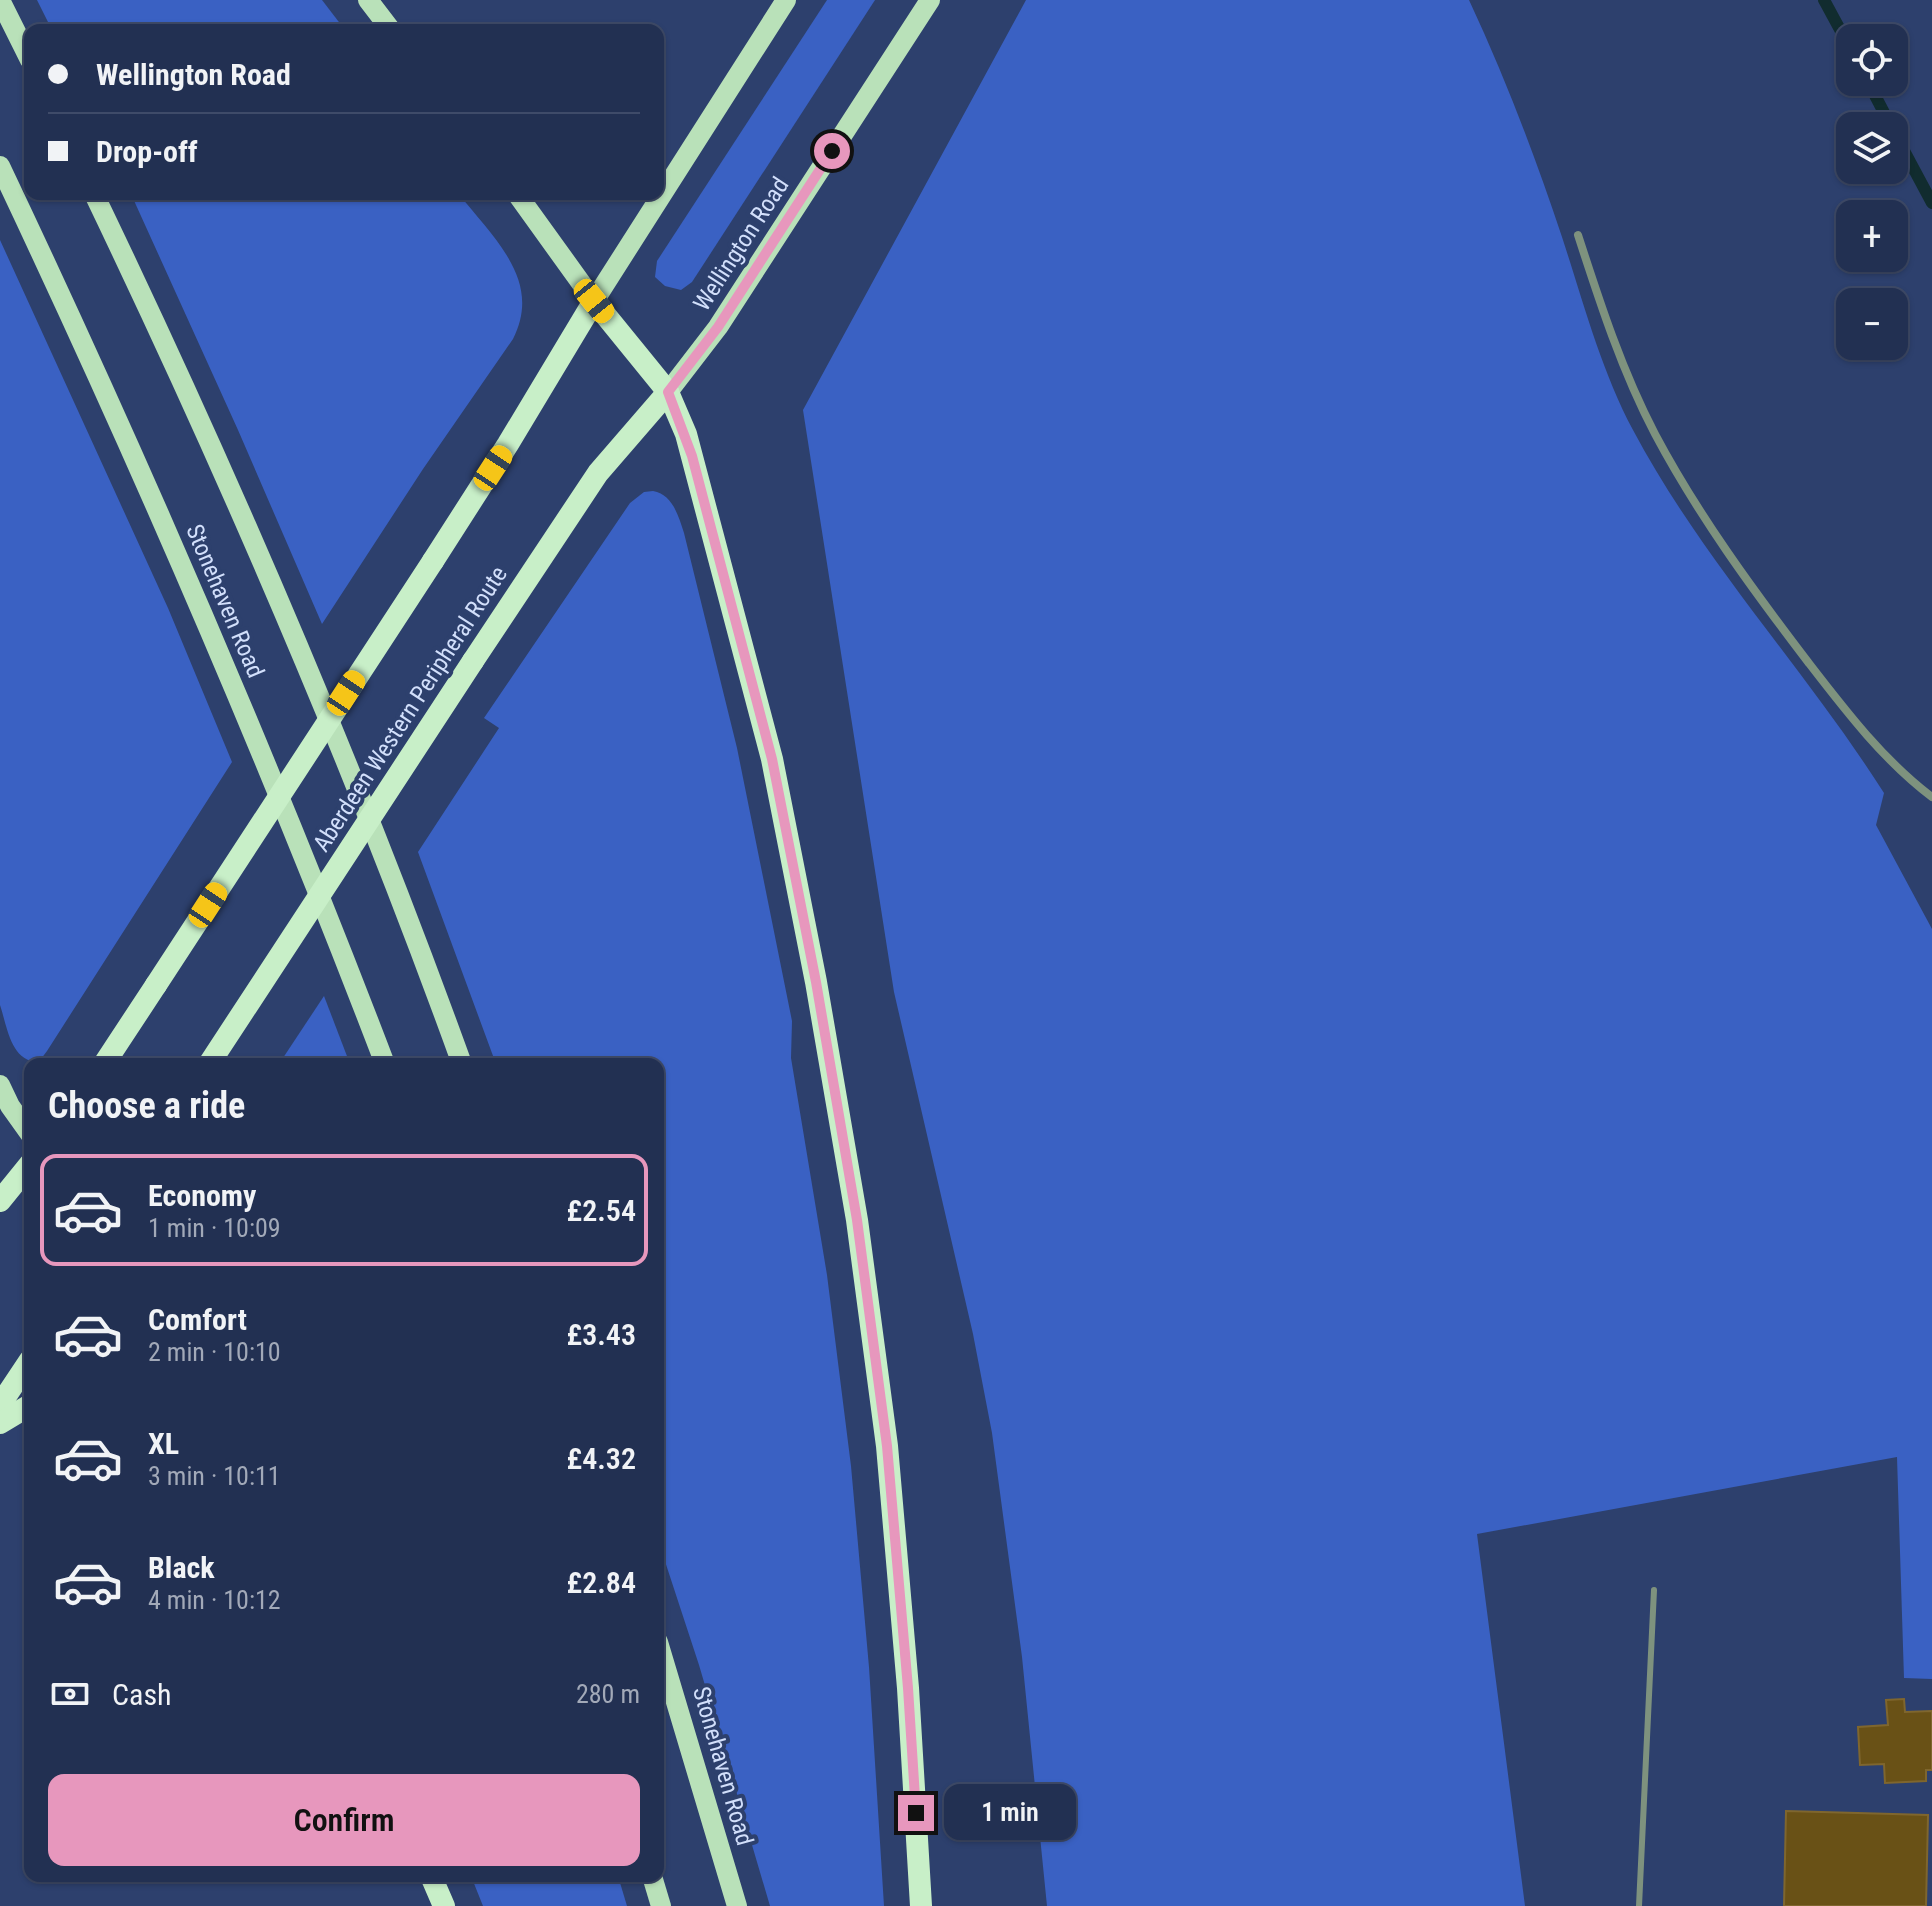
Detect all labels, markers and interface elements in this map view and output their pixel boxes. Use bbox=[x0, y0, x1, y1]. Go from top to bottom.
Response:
map controls bbox=[1836, 24, 1908, 360]
button: locate bbox=[1836, 24, 1908, 96]
text: Wellington Road bbox=[96, 57, 291, 92]
button: layers bbox=[1836, 112, 1908, 184]
route start bbox=[814, 133, 850, 169]
text: Drop-off bbox=[96, 134, 198, 169]
street label: Wellington Road bbox=[687, 172, 795, 316]
button: + bbox=[1836, 200, 1908, 272]
car bbox=[570, 275, 618, 327]
button: − bbox=[1836, 288, 1908, 360]
car bbox=[470, 441, 516, 495]
street label: Stonehaven Road bbox=[180, 520, 270, 682]
street label: Aberdeen Western Peripheral Route bbox=[307, 561, 513, 857]
car bbox=[323, 666, 369, 720]
car bbox=[185, 878, 231, 932]
text: Choose a ride bbox=[48, 1085, 245, 1127]
icon: car bbox=[52, 1174, 124, 1246]
text: Economy bbox=[148, 1178, 256, 1213]
text: £2.54 bbox=[567, 1193, 636, 1228]
text: 1 min · 10:09 bbox=[148, 1213, 281, 1243]
icon: car bbox=[52, 1298, 124, 1370]
text: Comfort bbox=[148, 1302, 247, 1337]
text: £3.43 bbox=[567, 1317, 636, 1352]
text: 2 min · 10:10 bbox=[148, 1337, 281, 1367]
icon: car bbox=[52, 1422, 124, 1494]
text: XL bbox=[148, 1426, 179, 1461]
text: £4.32 bbox=[567, 1441, 636, 1476]
text: 3 min · 10:11 bbox=[148, 1461, 281, 1491]
icon: car bbox=[52, 1546, 124, 1618]
text: Black bbox=[148, 1550, 215, 1585]
text: £2.84 bbox=[567, 1565, 636, 1600]
text: 4 min · 10:12 bbox=[148, 1585, 281, 1615]
icon: cash bbox=[48, 1672, 92, 1716]
text: Cash bbox=[112, 1677, 172, 1712]
text: 280 m bbox=[576, 1679, 640, 1709]
street label: Stonehaven Road bbox=[687, 1683, 759, 1849]
button: Confirm bbox=[48, 1774, 640, 1866]
callout: 1 min bbox=[944, 1785, 1076, 1841]
route end bbox=[898, 1795, 934, 1831]
text: 1 min bbox=[981, 1797, 1039, 1827]

